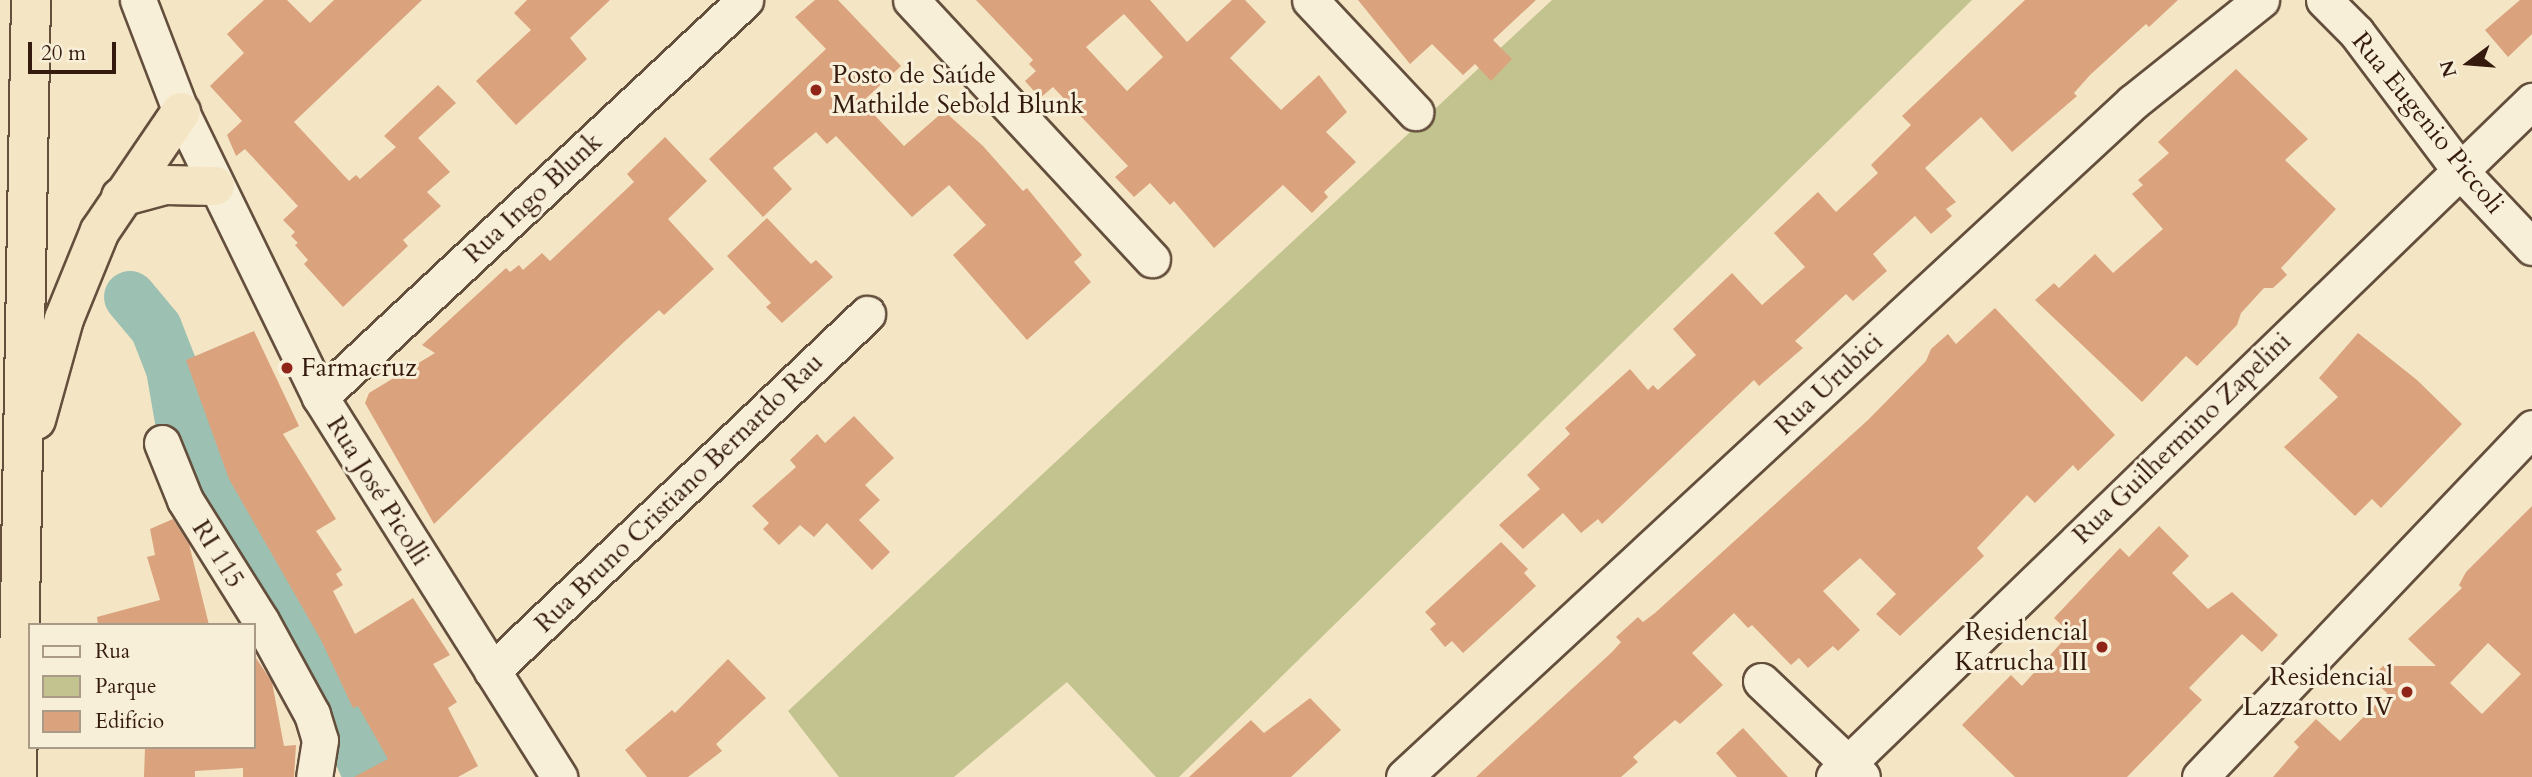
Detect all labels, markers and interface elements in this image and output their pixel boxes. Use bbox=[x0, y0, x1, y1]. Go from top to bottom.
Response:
street label: Rua Eugenio Piccoli bbox=[2345, 26, 2511, 220]
scale bar bbox=[32, 28, 119, 72]
north arrow bbox=[2434, 28, 2504, 98]
text: 20 m bbox=[41, 39, 86, 68]
text: N bbox=[2434, 57, 2464, 80]
place label: Posto de Saúde Mathilde Sebold Blunk bbox=[832, 59, 1084, 120]
marker: Posto de Saúde Mathilde Sebold Blunk bbox=[806, 80, 826, 100]
street label: Rua Ingo Blunk bbox=[458, 126, 608, 270]
street label: Rua Urubici bbox=[1769, 326, 1889, 442]
street label: Rua Guilhermino Zapelini bbox=[2066, 326, 2298, 550]
street label: Rua Bruno Cristiano Bernardo Rau bbox=[528, 347, 830, 639]
place label: Farmacruz bbox=[301, 352, 417, 384]
marker: Farmacruz bbox=[279, 360, 295, 376]
street label: Rua José Picolli bbox=[320, 411, 436, 571]
street label: RI 115 bbox=[185, 514, 251, 594]
place label: Residencial Katrucha III bbox=[1954, 616, 2088, 678]
legend bbox=[28, 623, 256, 749]
text: Rua bbox=[95, 637, 130, 666]
marker: Residencial Katrucha III bbox=[2094, 639, 2110, 655]
place label: Residencial Lazzarotto IV bbox=[2243, 661, 2393, 722]
text: Parque bbox=[95, 672, 156, 701]
marker: Residencial Lazzarotto IV bbox=[2399, 684, 2415, 700]
text: Edifício bbox=[95, 707, 164, 736]

